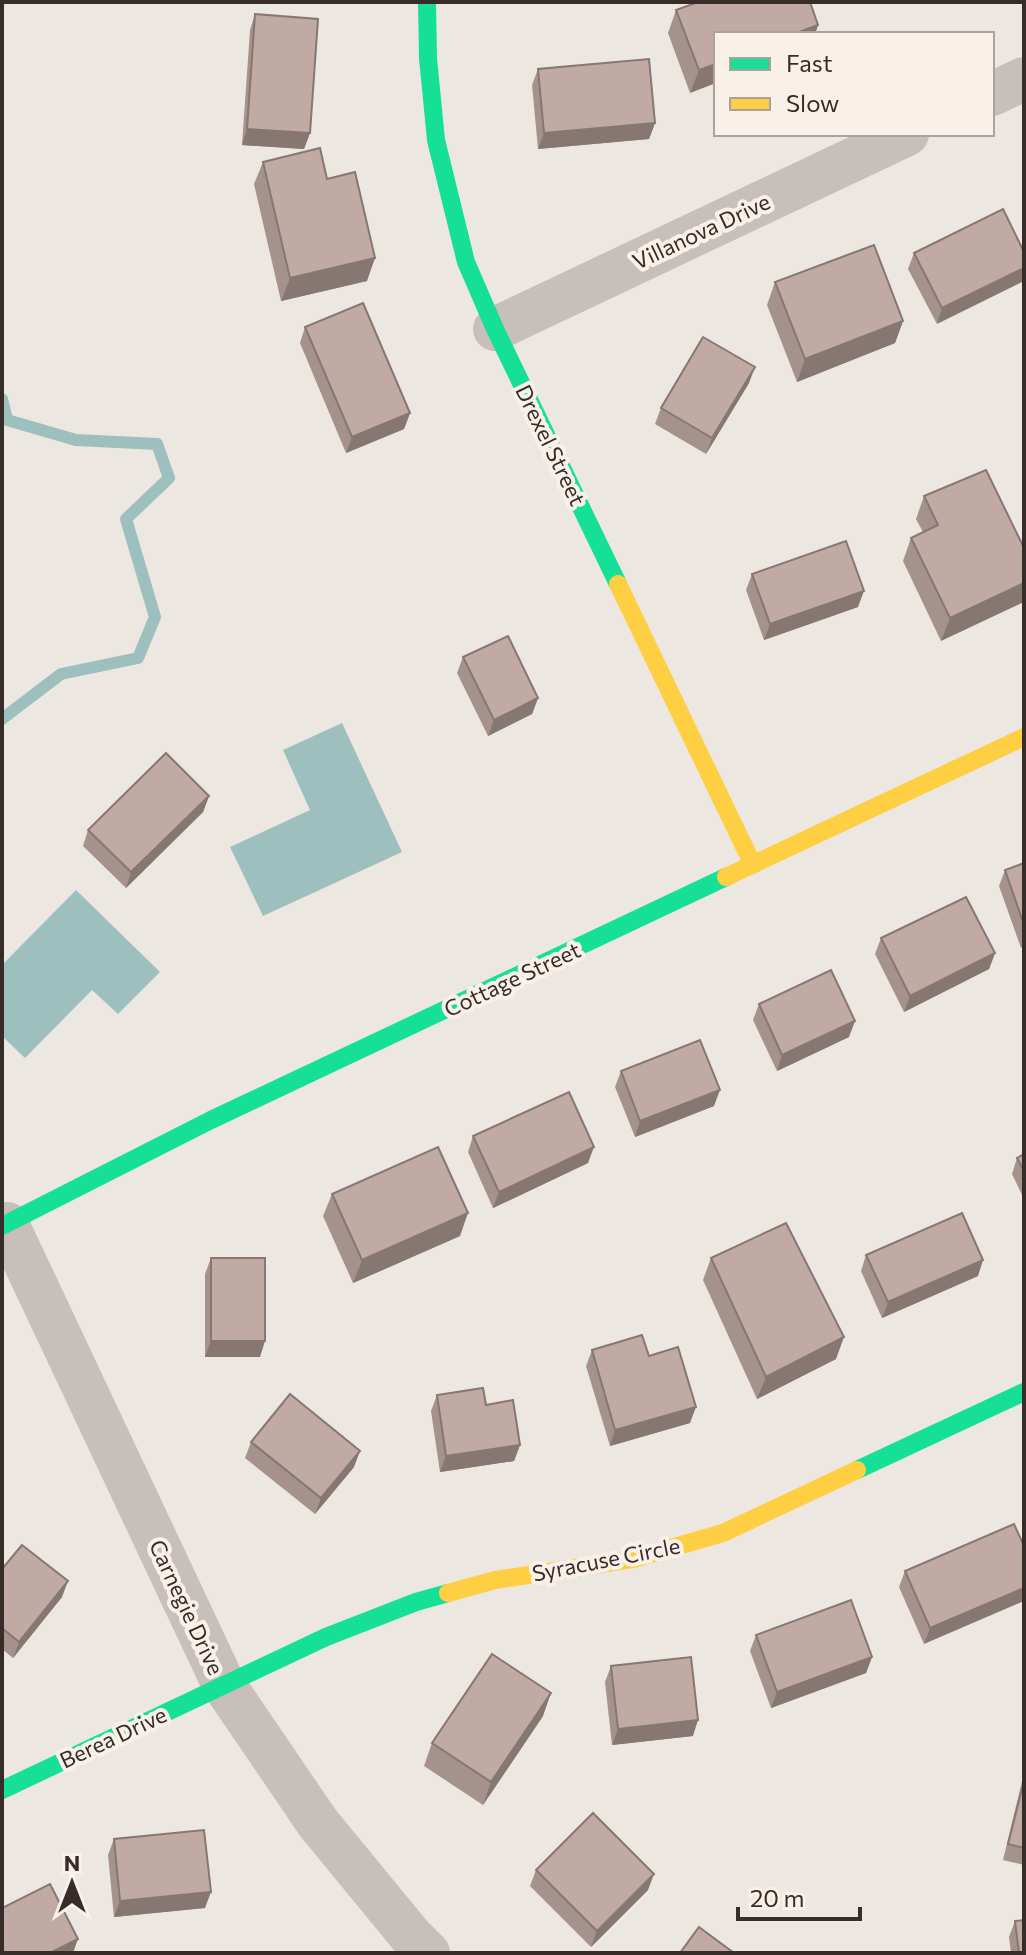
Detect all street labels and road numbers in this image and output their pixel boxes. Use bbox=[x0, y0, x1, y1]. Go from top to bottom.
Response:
street label: Villanova Drive bbox=[628, 187, 774, 275]
street label: Drexel Street bbox=[510, 380, 592, 510]
street label: Cottage Street bbox=[440, 936, 584, 1022]
street label: Syracuse Circle bbox=[530, 1531, 682, 1587]
street label: Carnegie Drive bbox=[144, 1535, 230, 1679]
street label: Berea Drive bbox=[55, 1701, 171, 1773]

